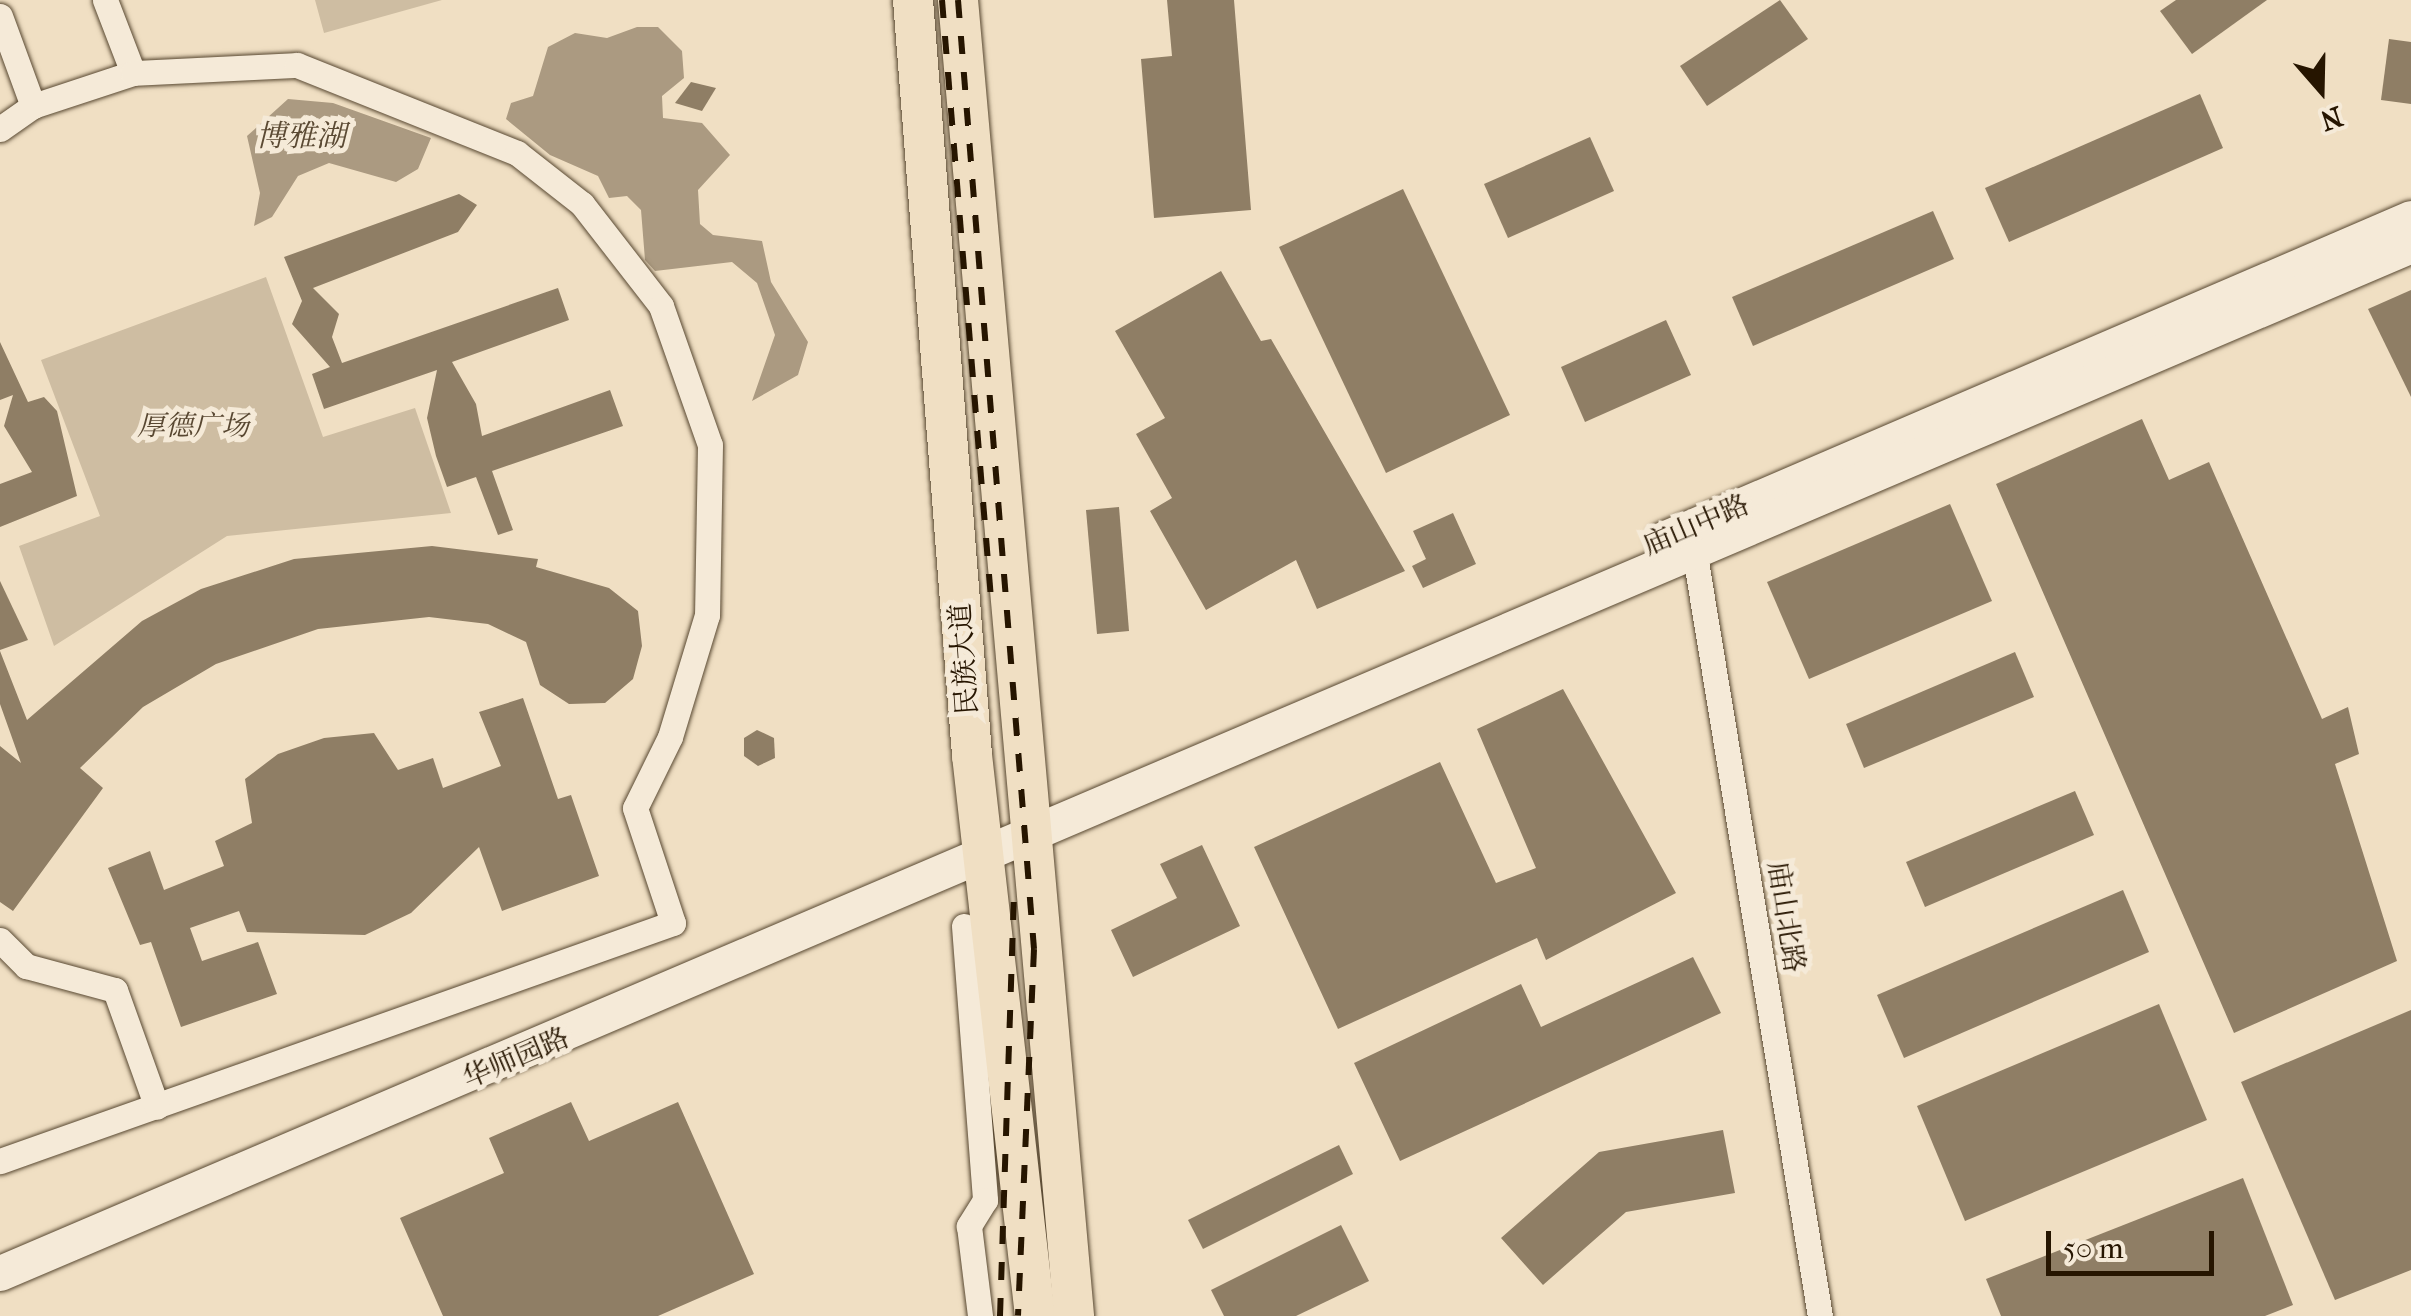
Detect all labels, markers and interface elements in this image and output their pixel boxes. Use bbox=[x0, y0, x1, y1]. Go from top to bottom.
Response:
north arrow bbox=[2271, 40, 2371, 140]
text: N bbox=[2316, 100, 2347, 138]
water label: 博雅湖 bbox=[256, 119, 346, 155]
park label: 厚德广场 bbox=[137, 409, 249, 443]
street label: 庙山中路 bbox=[1638, 488, 1754, 562]
street label: 民族大道 bbox=[943, 602, 985, 716]
street label: 庙山北路 bbox=[1761, 859, 1811, 975]
street label: 华师园路 bbox=[458, 1021, 574, 1095]
scale bar bbox=[2051, 1211, 2218, 1273]
text: 50 m bbox=[2063, 1231, 2124, 1266]

